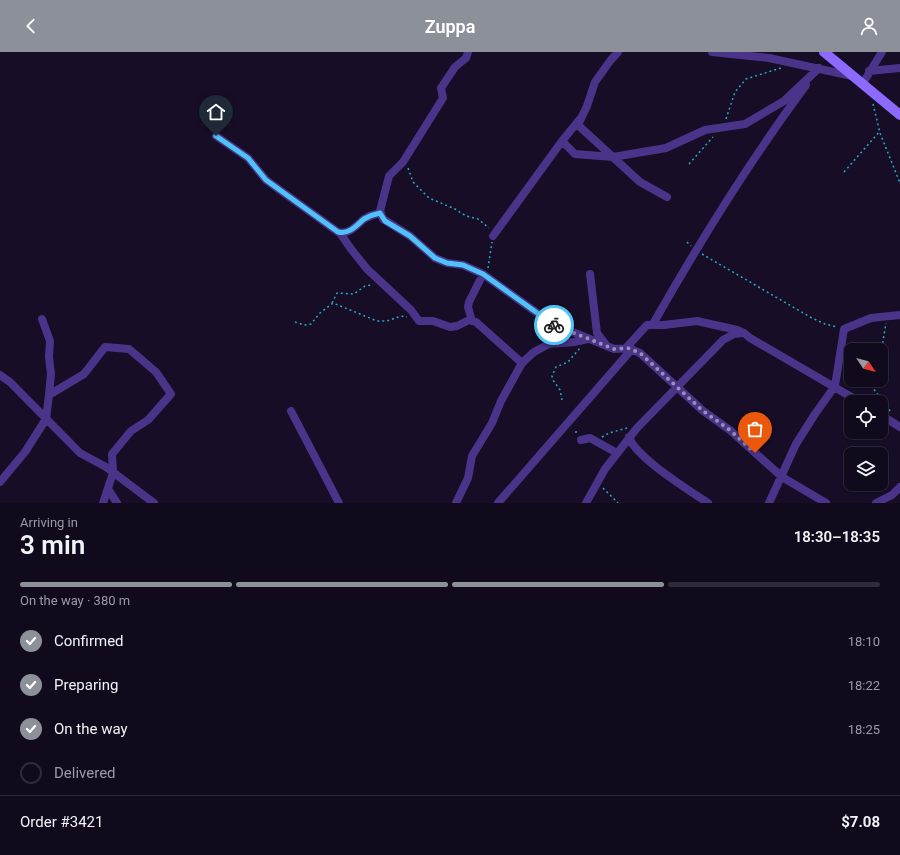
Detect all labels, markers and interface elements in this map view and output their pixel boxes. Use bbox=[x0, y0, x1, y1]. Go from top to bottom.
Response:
icon: back bbox=[20, 15, 42, 37]
icon: person bbox=[858, 15, 880, 37]
text: Zuppa bbox=[425, 16, 475, 37]
pin bbox=[199, 95, 233, 136]
icon: home bbox=[205, 101, 227, 123]
courier bbox=[534, 305, 574, 345]
icon: bike bbox=[543, 314, 565, 336]
north arrow bbox=[844, 343, 888, 387]
map controls bbox=[844, 343, 888, 491]
button: locate bbox=[844, 395, 888, 439]
pin bbox=[738, 412, 772, 453]
icon: bag bbox=[744, 418, 766, 440]
button: layers bbox=[844, 447, 888, 491]
text: Arriving in bbox=[20, 515, 78, 530]
text: 18:30–18:35 bbox=[794, 528, 880, 546]
text: 3 min bbox=[20, 530, 85, 560]
text: On the way · 380 m bbox=[20, 593, 130, 608]
icon: check bbox=[20, 630, 42, 652]
text: Confirmed bbox=[54, 632, 124, 650]
text: 18:10 bbox=[848, 634, 880, 649]
icon: check bbox=[20, 674, 42, 696]
text: Preparing bbox=[54, 676, 118, 694]
text: 18:22 bbox=[848, 678, 880, 693]
icon: check bbox=[20, 718, 42, 740]
text: On the way bbox=[54, 720, 128, 738]
text: 18:25 bbox=[848, 722, 880, 737]
text: Delivered bbox=[54, 764, 116, 782]
text: Order #3421 bbox=[20, 813, 103, 831]
text: $7.08 bbox=[841, 813, 880, 831]

